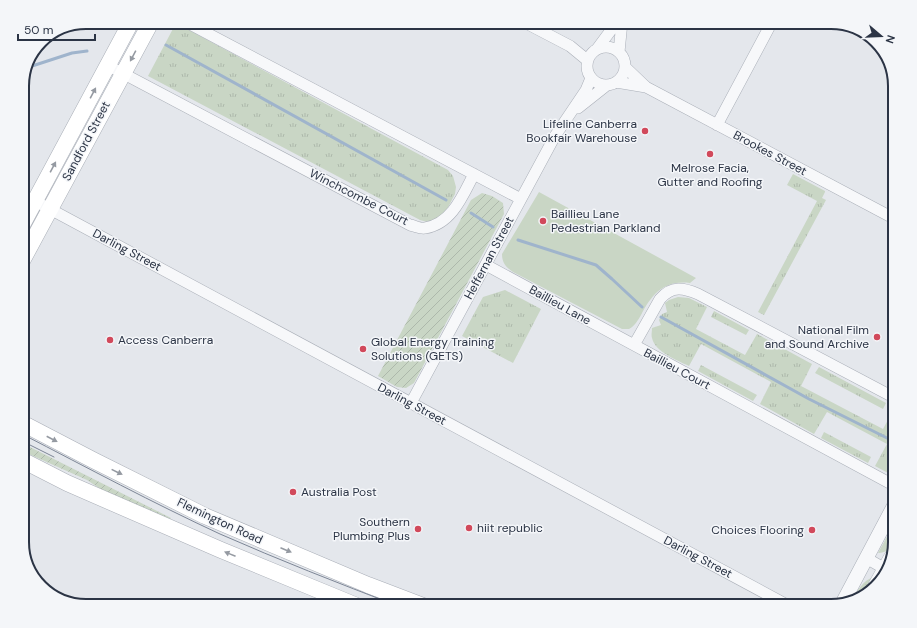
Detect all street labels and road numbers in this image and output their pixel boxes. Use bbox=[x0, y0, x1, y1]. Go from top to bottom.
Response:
street label: Sandford Street bbox=[58, 98, 114, 184]
street label: Brookes Street bbox=[730, 127, 810, 179]
street label: Winchcombe Court bbox=[307, 165, 411, 229]
street label: Heffernan Street bbox=[460, 214, 518, 302]
street label: Darling Street bbox=[90, 225, 164, 275]
street label: Baillieu Lane bbox=[526, 281, 594, 329]
street label: Baillieu Court bbox=[641, 345, 713, 393]
street label: Darling Street bbox=[375, 379, 449, 429]
street label: Flemington Road bbox=[175, 494, 265, 548]
street label: Darling Street bbox=[661, 532, 735, 582]

